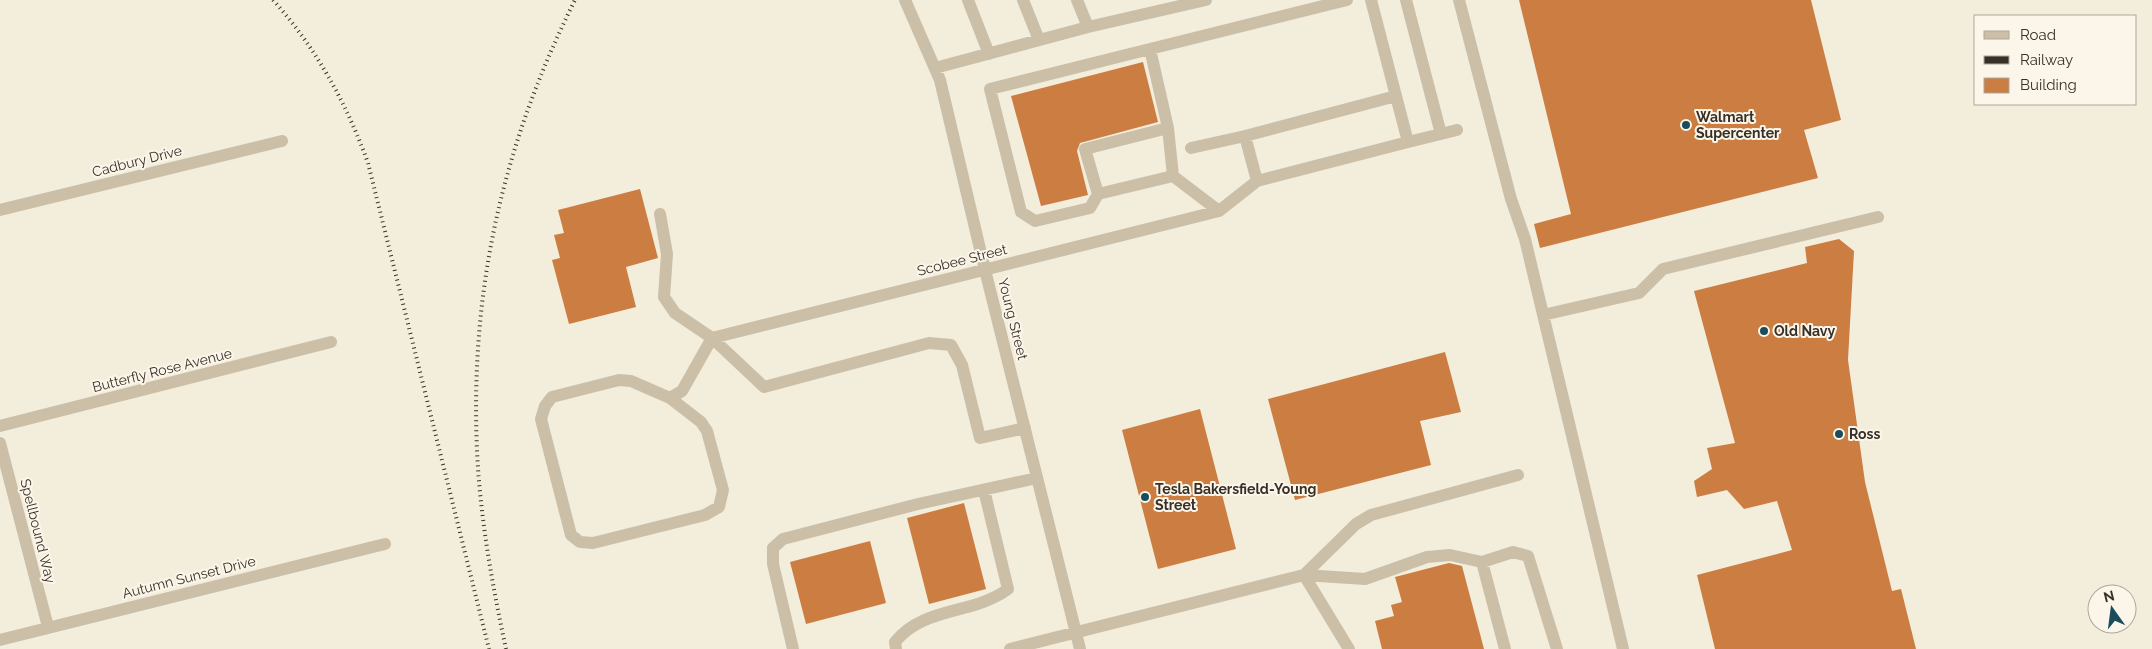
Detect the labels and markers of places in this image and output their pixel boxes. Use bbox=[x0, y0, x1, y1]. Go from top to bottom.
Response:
place label: Walmart Supercenter bbox=[1696, 109, 1780, 141]
marker: Walmart Supercenter bbox=[1680, 119, 1692, 131]
place label: Old Navy bbox=[1774, 323, 1835, 339]
marker: Old Navy bbox=[1758, 325, 1770, 337]
place label: Ross bbox=[1849, 426, 1880, 442]
marker: Ross bbox=[1833, 428, 1845, 440]
place label: Tesla Bakersfield-Young Street bbox=[1155, 481, 1316, 513]
marker: Tesla Bakersfield-Young Street bbox=[1139, 491, 1151, 503]

